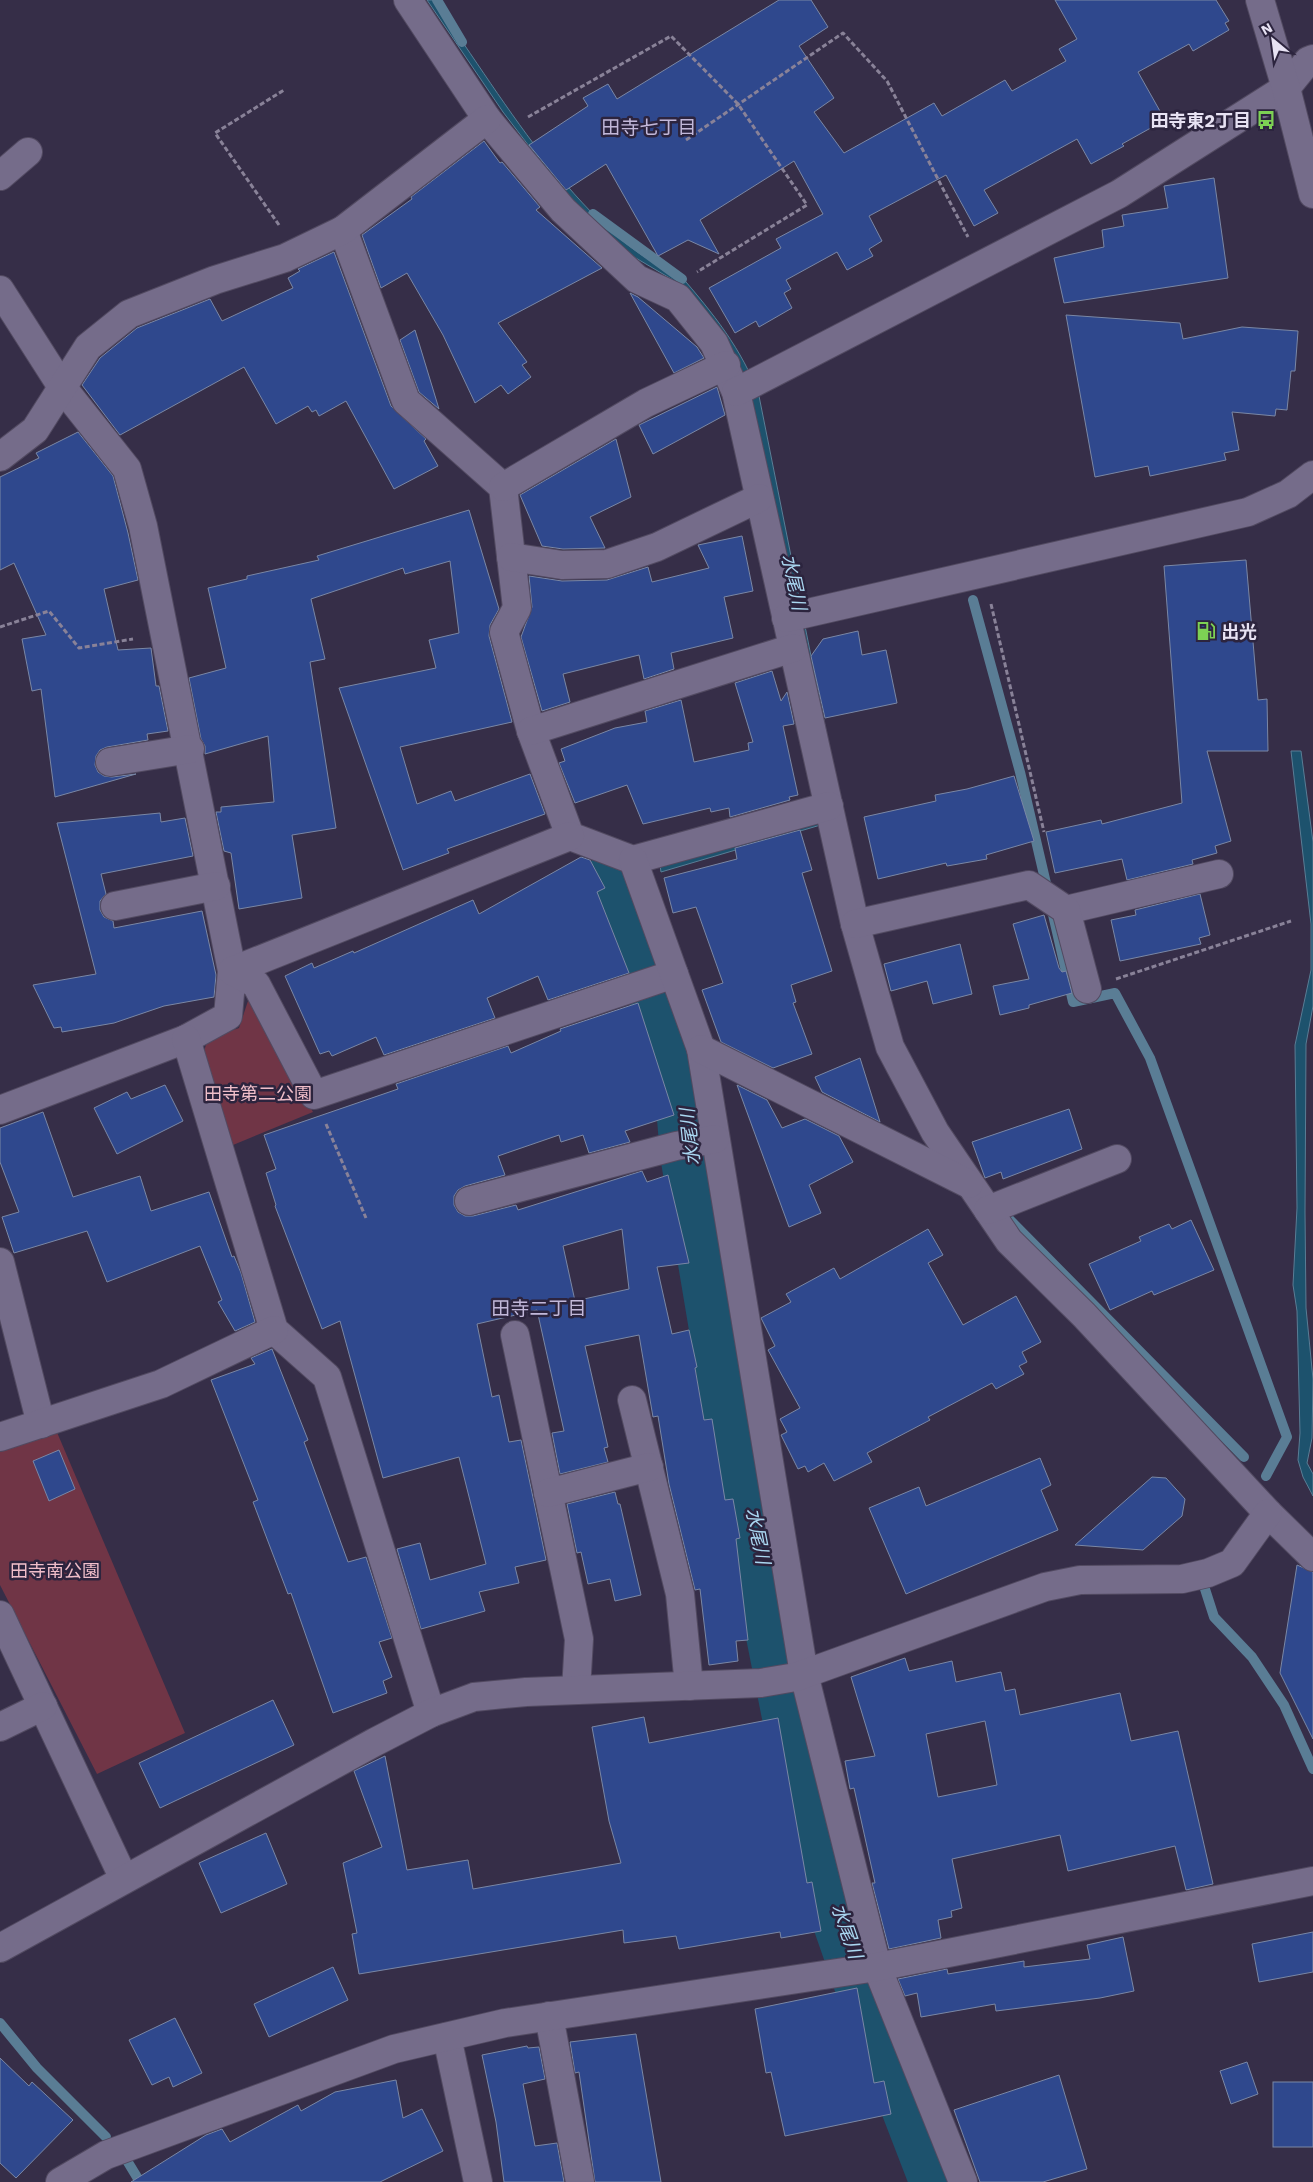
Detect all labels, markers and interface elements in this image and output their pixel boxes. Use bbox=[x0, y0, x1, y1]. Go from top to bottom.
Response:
north arrow bbox=[1248, 15, 1298, 65]
text: N bbox=[1258, 19, 1275, 38]
bus stop icon: 田寺東2丁目 bbox=[1255, 109, 1277, 131]
place label: 田寺東2丁目 bbox=[1150, 110, 1251, 131]
district label: 田寺七丁目 bbox=[601, 116, 697, 139]
water label: 水尾川 bbox=[777, 552, 812, 614]
fuel station icon: 出光 bbox=[1195, 620, 1217, 642]
place label: 出光 bbox=[1221, 621, 1257, 642]
park label: 田寺第二公園 bbox=[204, 1083, 312, 1104]
water label: 水尾川 bbox=[675, 1105, 704, 1167]
district label: 田寺二丁目 bbox=[491, 1297, 587, 1320]
water label: 水尾川 bbox=[741, 1506, 775, 1568]
park label: 田寺南公園 bbox=[10, 1560, 100, 1581]
water label: 水尾川 bbox=[827, 1900, 868, 1964]

